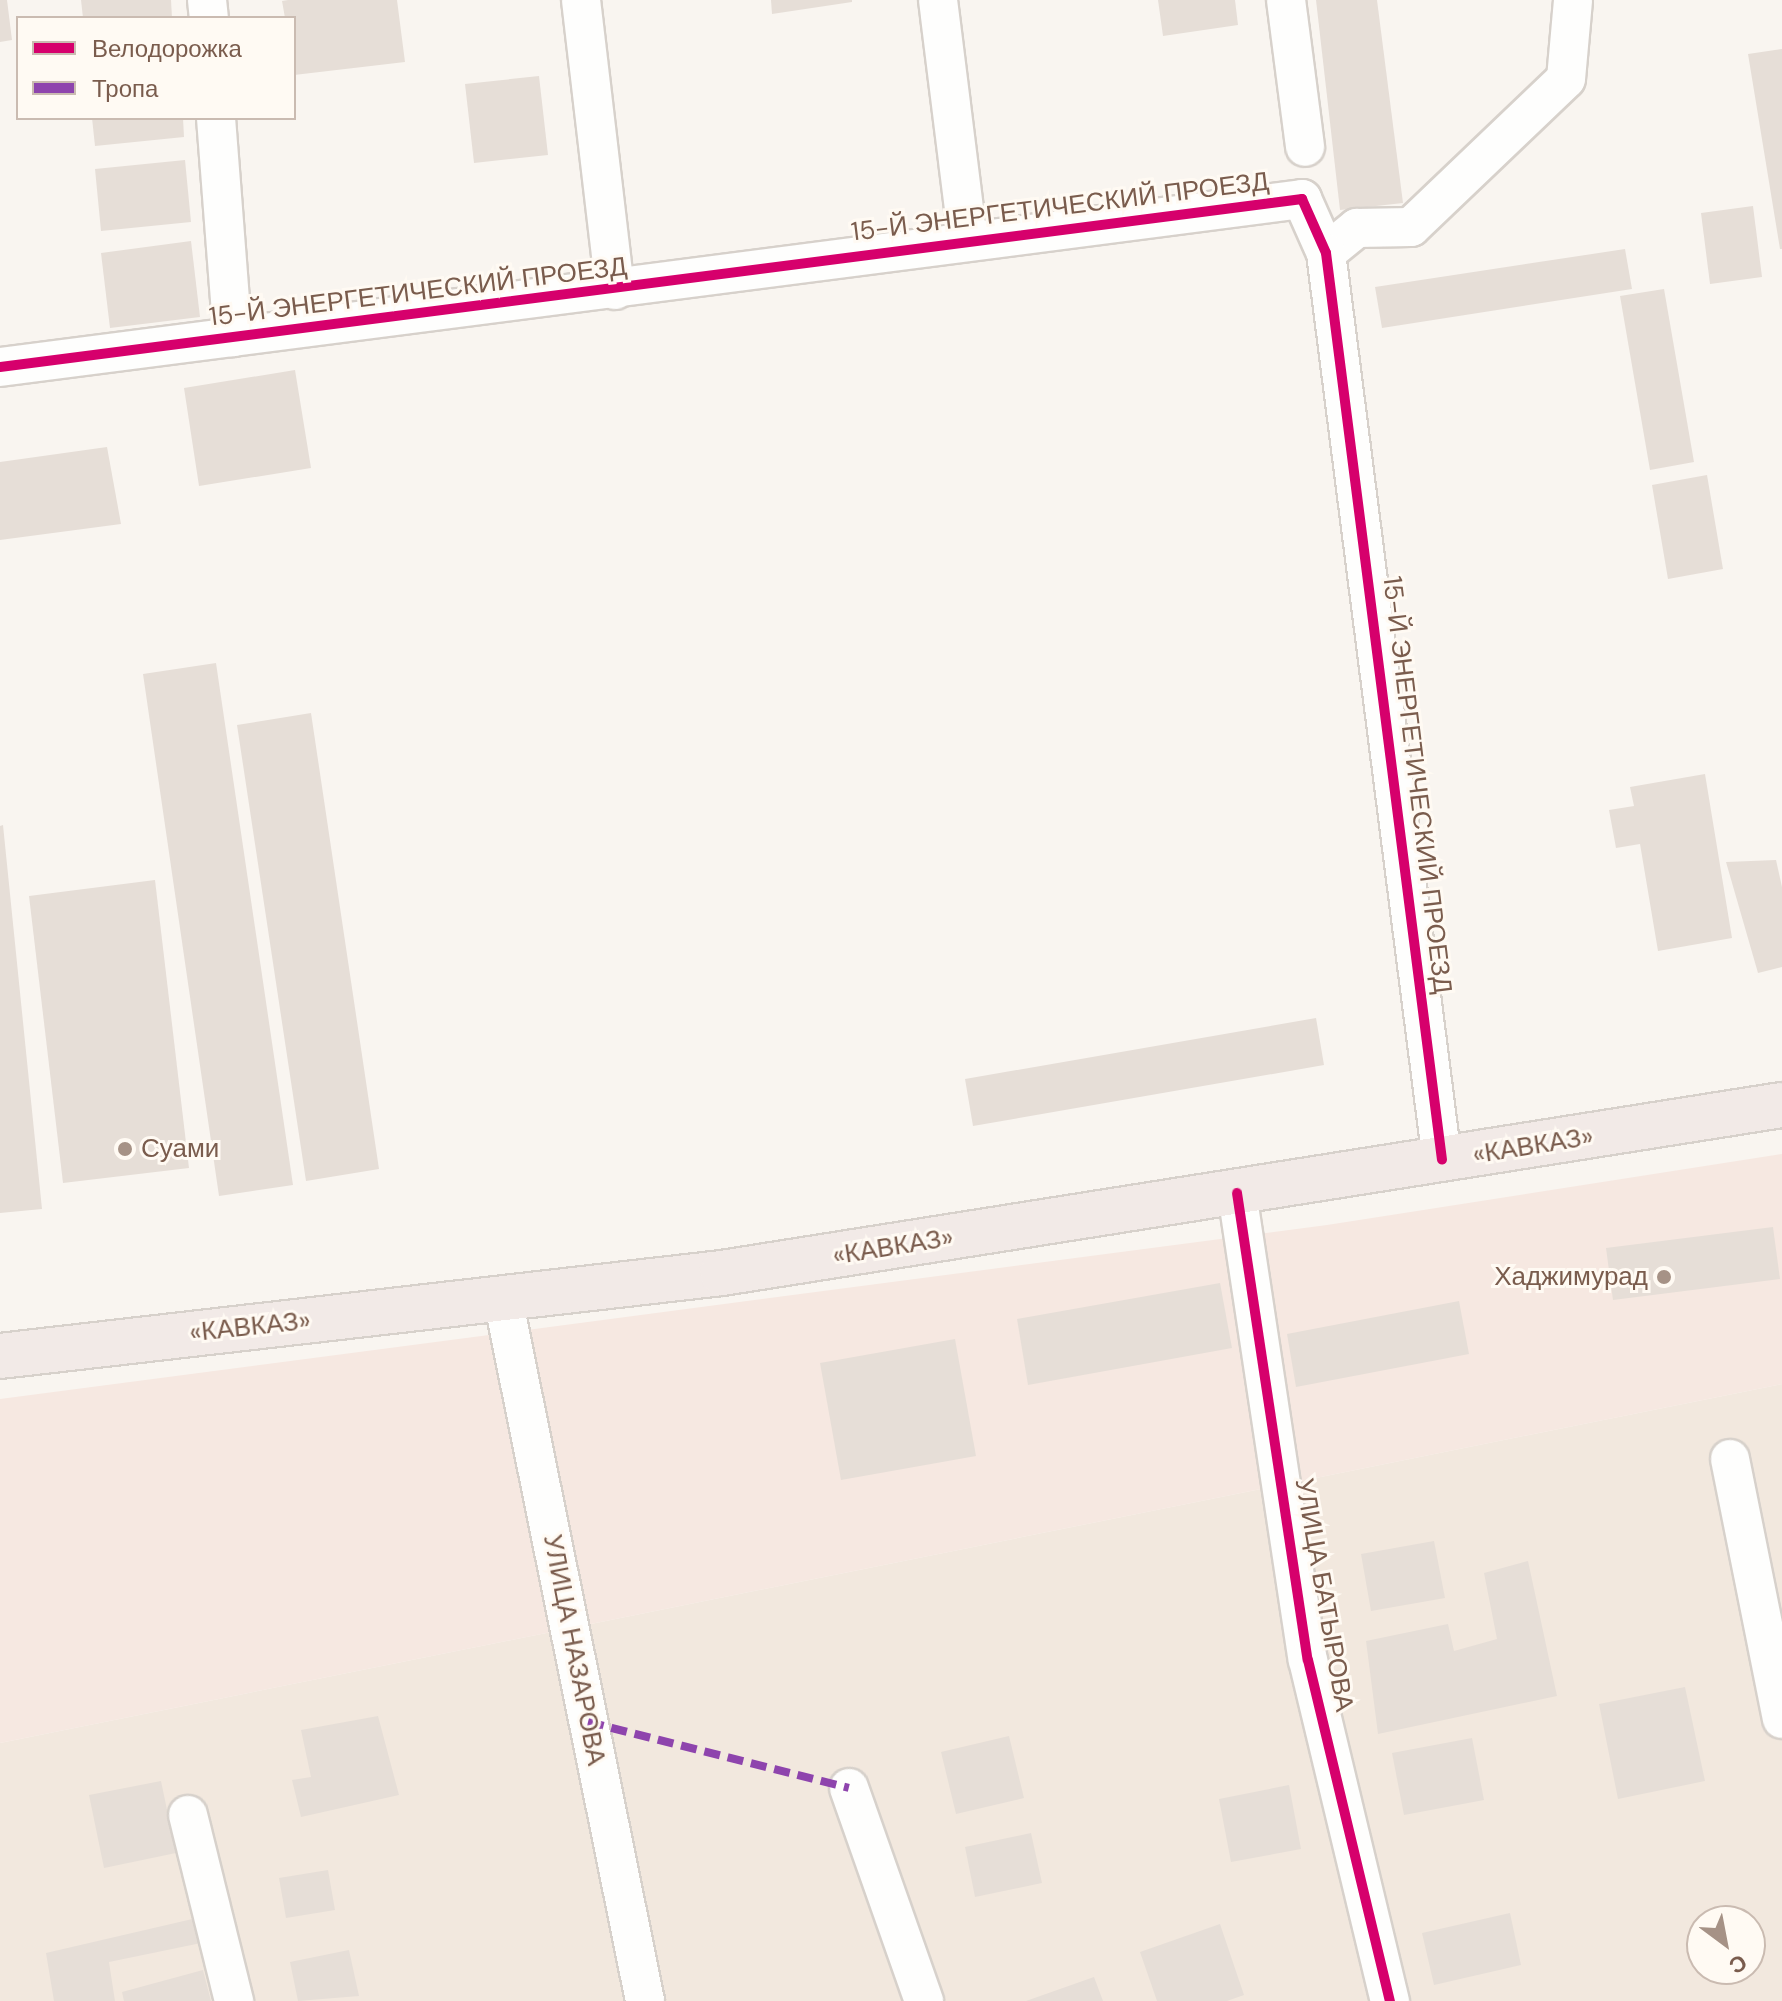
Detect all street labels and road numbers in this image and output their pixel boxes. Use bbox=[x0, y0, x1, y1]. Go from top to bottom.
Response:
street label: 15-Й ЭНЕРГЕТИЧЕСКИЙ ПРОЕЗД bbox=[849, 166, 1271, 248]
street label: 15-Й ЭНЕРГЕТИЧЕСКИЙ ПРОЕЗД bbox=[207, 251, 629, 333]
street label: 15-Й ЭНЕРГЕТИЧЕСКИЙ ПРОЕЗД bbox=[1376, 574, 1458, 996]
street label: «КАВКАЗ» bbox=[1471, 1121, 1595, 1171]
street label: «КАВКАЗ» bbox=[831, 1222, 955, 1272]
street label: «КАВКАЗ» bbox=[188, 1305, 312, 1349]
street label: УЛИЦА БАТЫРОВА bbox=[1288, 1476, 1360, 1714]
street label: УЛИЦА НАЗАРОВА bbox=[536, 1532, 612, 1768]

